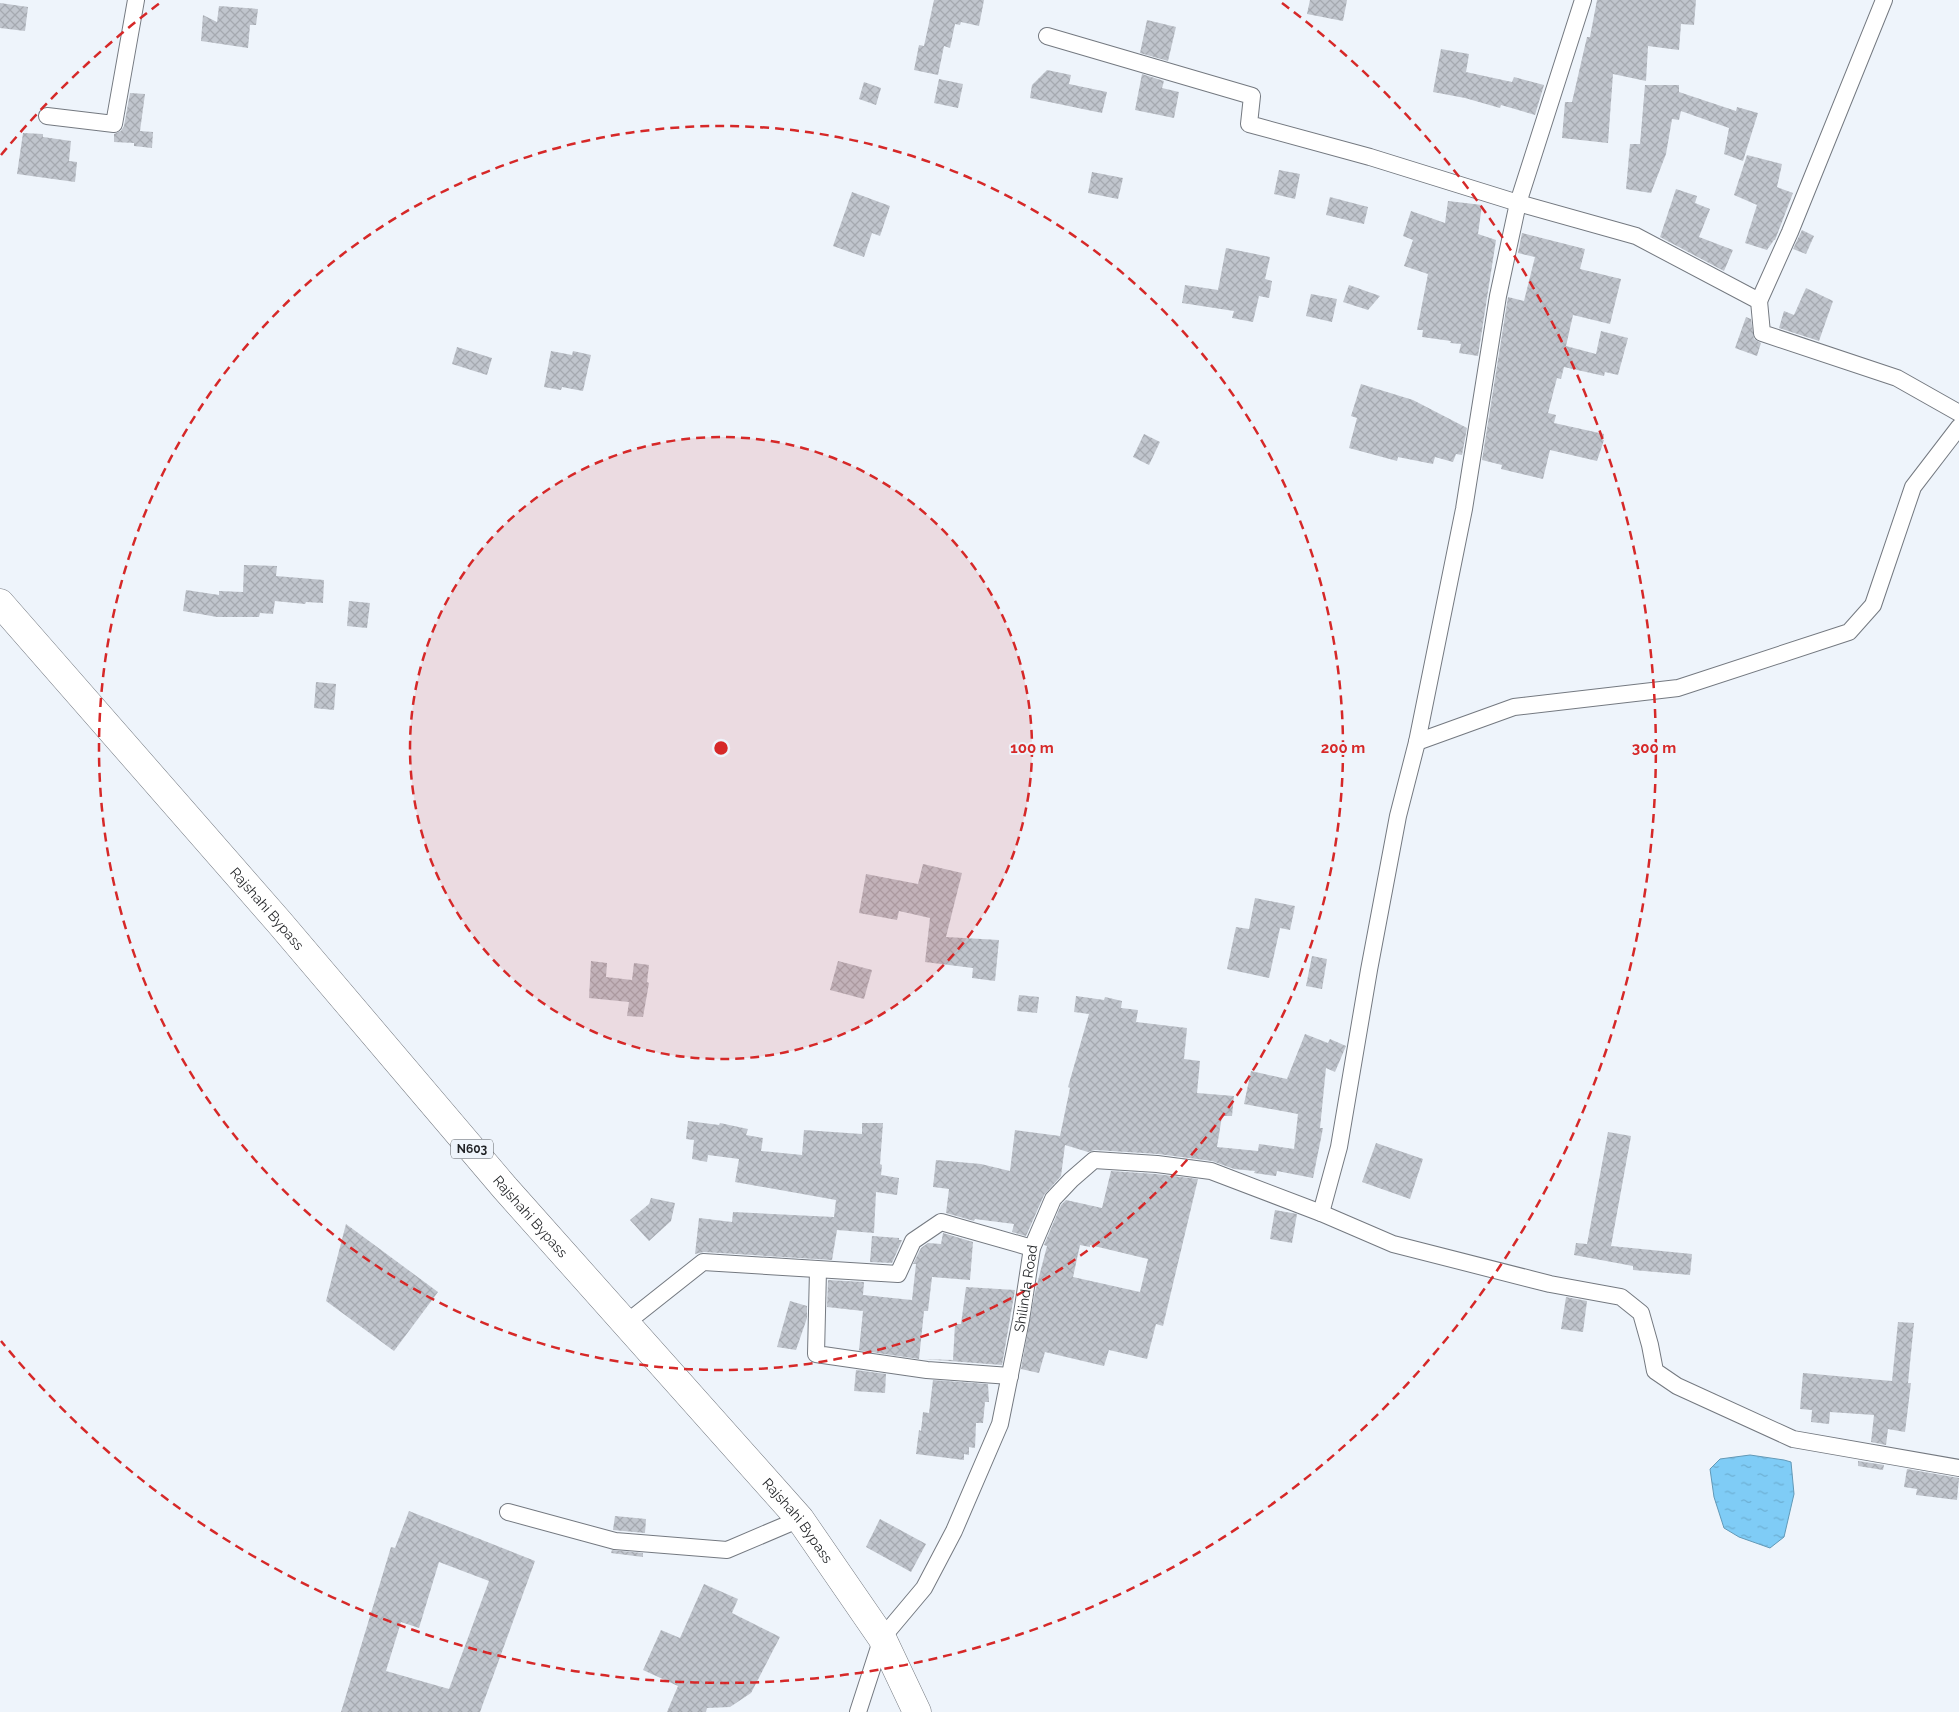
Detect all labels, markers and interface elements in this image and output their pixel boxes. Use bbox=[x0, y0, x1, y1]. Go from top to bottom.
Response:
centre of rings bbox=[712, 739, 730, 757]
text: 100 m bbox=[1010, 739, 1054, 757]
text: 200 m bbox=[1321, 739, 1365, 757]
text: 300 m bbox=[1632, 739, 1676, 757]
street label: Rajshahi Bypass bbox=[227, 864, 307, 953]
road number: N603 bbox=[451, 1140, 493, 1158]
street label: Rajshahi Bypass bbox=[490, 1172, 571, 1261]
street label: Shilinda Road bbox=[1011, 1244, 1040, 1334]
street label: Rajshahi Bypass bbox=[759, 1475, 836, 1566]

